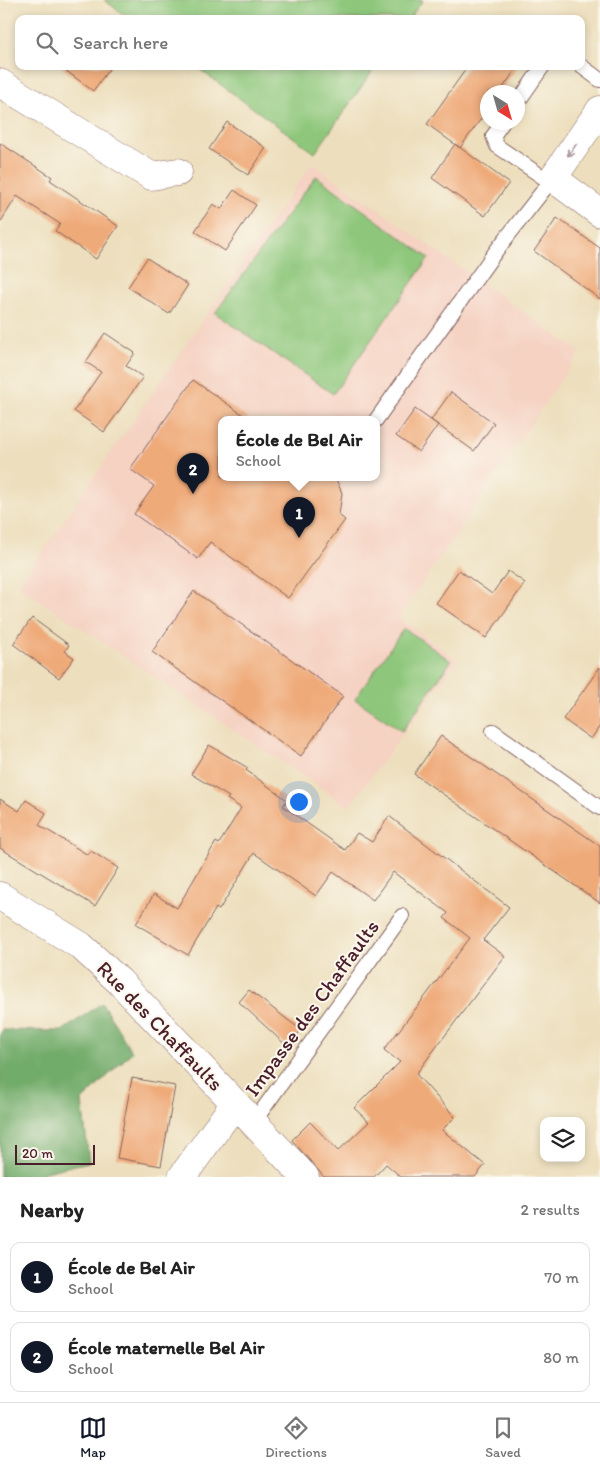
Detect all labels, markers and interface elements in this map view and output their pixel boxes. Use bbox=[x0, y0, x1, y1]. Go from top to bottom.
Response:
search box bbox=[15, 15, 585, 70]
icon: search bbox=[33, 29, 61, 57]
text: Search here bbox=[73, 31, 168, 54]
north arrow bbox=[480, 85, 525, 130]
one-way arrow bbox=[567, 143, 577, 157]
popup bbox=[218, 416, 380, 481]
text: École de Bel Air bbox=[236, 428, 362, 451]
text: School bbox=[236, 451, 281, 470]
pin: 2 bbox=[177, 453, 209, 494]
pin: 1 bbox=[283, 497, 315, 538]
your location bbox=[286, 789, 312, 815]
street label: Impasse des Chaffaults bbox=[239, 915, 384, 1101]
street label: Rue des Chaffaults bbox=[92, 955, 229, 1096]
map controls bbox=[540, 1117, 585, 1162]
button: layers bbox=[540, 1117, 585, 1162]
scale bar bbox=[15, 1142, 95, 1165]
text: 20 m bbox=[22, 1145, 53, 1162]
text: Nearby bbox=[20, 1197, 84, 1222]
text: 2 results bbox=[520, 1200, 580, 1219]
text: École de Bel Air bbox=[68, 1256, 195, 1279]
text: 1 bbox=[33, 1268, 41, 1287]
text: 70 m bbox=[544, 1268, 579, 1287]
text: School bbox=[68, 1279, 114, 1298]
text: École maternelle Bel Air bbox=[68, 1336, 265, 1359]
text: 2 bbox=[33, 1348, 41, 1367]
text: 80 m bbox=[543, 1348, 579, 1367]
text: School bbox=[68, 1359, 114, 1378]
tab: Map bbox=[79, 1414, 107, 1461]
tab: Directions bbox=[265, 1414, 327, 1461]
tab: Saved bbox=[485, 1414, 521, 1461]

